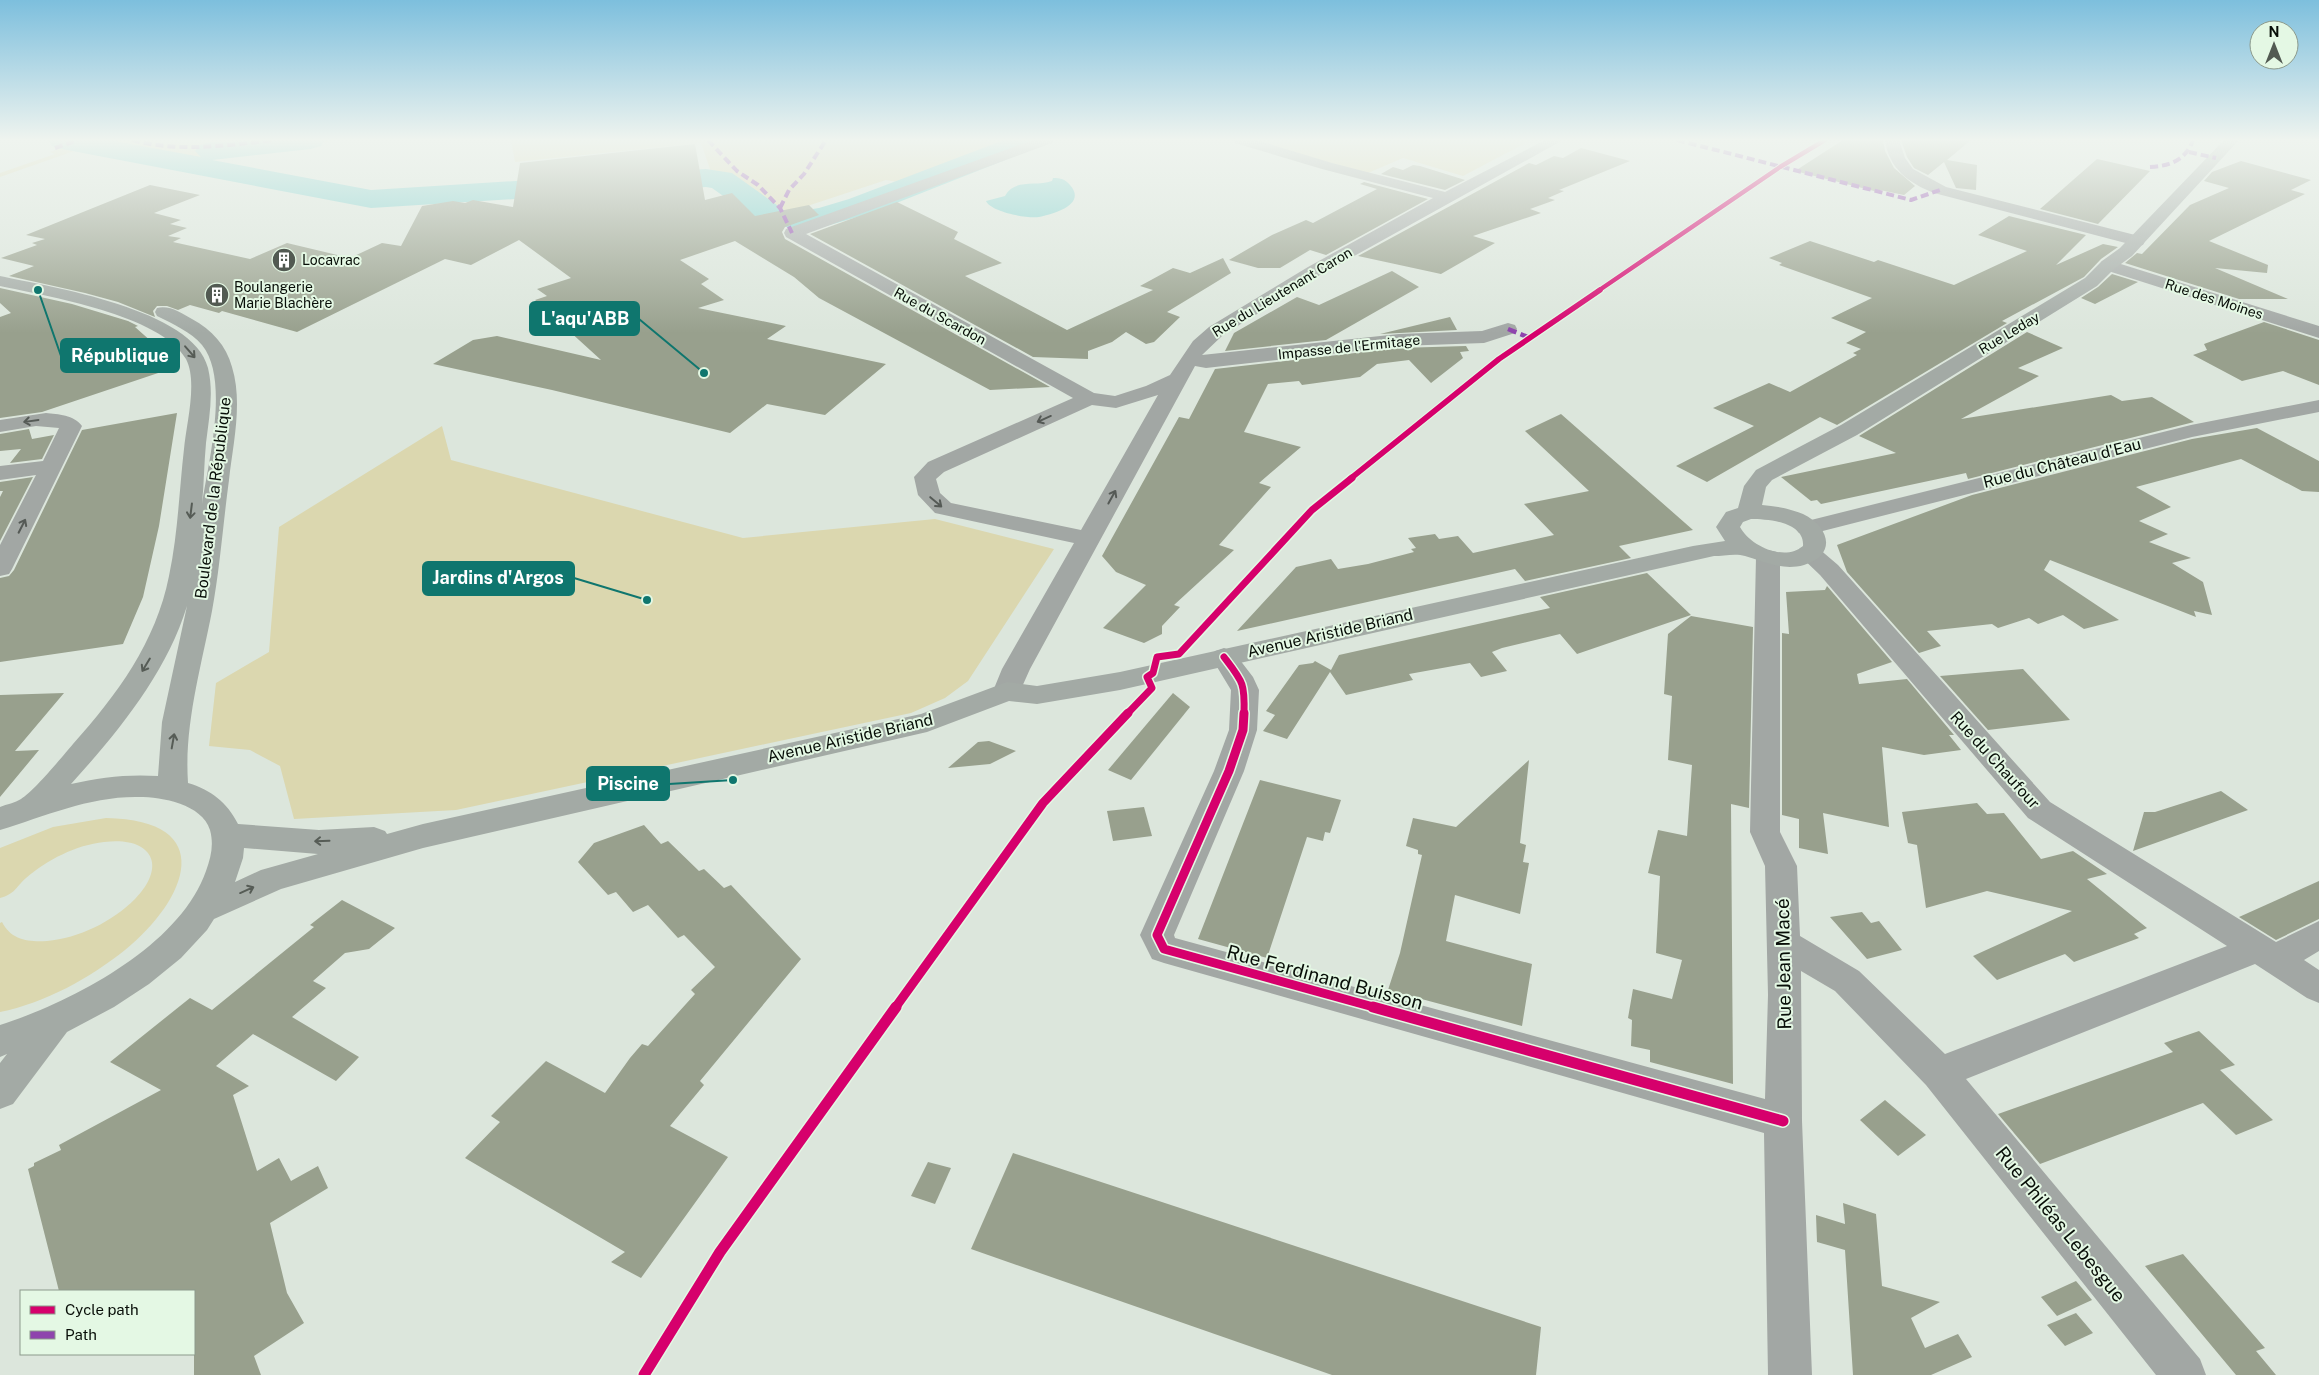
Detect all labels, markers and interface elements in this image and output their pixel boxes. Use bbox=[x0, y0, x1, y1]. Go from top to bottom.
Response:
north arrow bbox=[2249, 20, 2299, 70]
text: N bbox=[2269, 24, 2279, 40]
street label: Rue du Lieutenant Caron bbox=[1209, 244, 1355, 340]
building icon: Locavrac bbox=[271, 247, 297, 273]
place label: Locavrac bbox=[302, 252, 360, 268]
street label: Rue des Moines bbox=[2163, 276, 2265, 322]
place label: Boulangerie Marie Blachère bbox=[234, 279, 332, 311]
building icon: Boulangerie Marie Blachère bbox=[204, 282, 230, 308]
street label: Rue du Scardon bbox=[891, 284, 989, 348]
callout: L'aqu'ABB bbox=[530, 302, 639, 335]
text: L'aqu'ABB bbox=[541, 308, 629, 329]
street label: Rue Leday bbox=[1976, 308, 2043, 357]
street label: Impasse de l'Ermitage bbox=[1277, 332, 1421, 362]
callout: République bbox=[61, 339, 179, 372]
text: République bbox=[71, 345, 169, 366]
one-way arrow bbox=[184, 345, 195, 358]
street label: Boulevard de la République bbox=[191, 396, 235, 600]
one-way arrow bbox=[1037, 415, 1052, 425]
one-way arrow bbox=[23, 416, 39, 426]
street label: Rue du Château d'Eau bbox=[1981, 434, 2143, 492]
one-way arrow bbox=[1107, 490, 1117, 504]
one-way arrow bbox=[929, 497, 942, 508]
one-way arrow bbox=[186, 503, 196, 519]
one-way arrow bbox=[18, 519, 27, 534]
callout: Jardins d'Argos bbox=[423, 562, 574, 595]
text: Jardins d'Argos bbox=[432, 567, 564, 588]
street label: Avenue Aristide Briand bbox=[1245, 605, 1415, 661]
one-way arrow bbox=[141, 658, 151, 672]
street label: Rue du Chaufour bbox=[1946, 707, 2044, 813]
street label: Avenue Aristide Briand bbox=[765, 710, 935, 766]
one-way arrow bbox=[169, 733, 179, 749]
callout: Piscine bbox=[587, 767, 669, 800]
text: Piscine bbox=[597, 773, 659, 794]
one-way arrow bbox=[314, 837, 330, 846]
one-way arrow bbox=[239, 885, 254, 895]
street label: Rue Jean Macé bbox=[1771, 898, 1795, 1030]
street label: Rue Ferdinand Buisson bbox=[1225, 940, 1425, 1014]
street label: Rue Philéas Lebesgue bbox=[1992, 1142, 2130, 1306]
legend bbox=[20, 1290, 195, 1355]
text: Cycle path bbox=[65, 1301, 139, 1318]
text: Path bbox=[65, 1326, 97, 1343]

